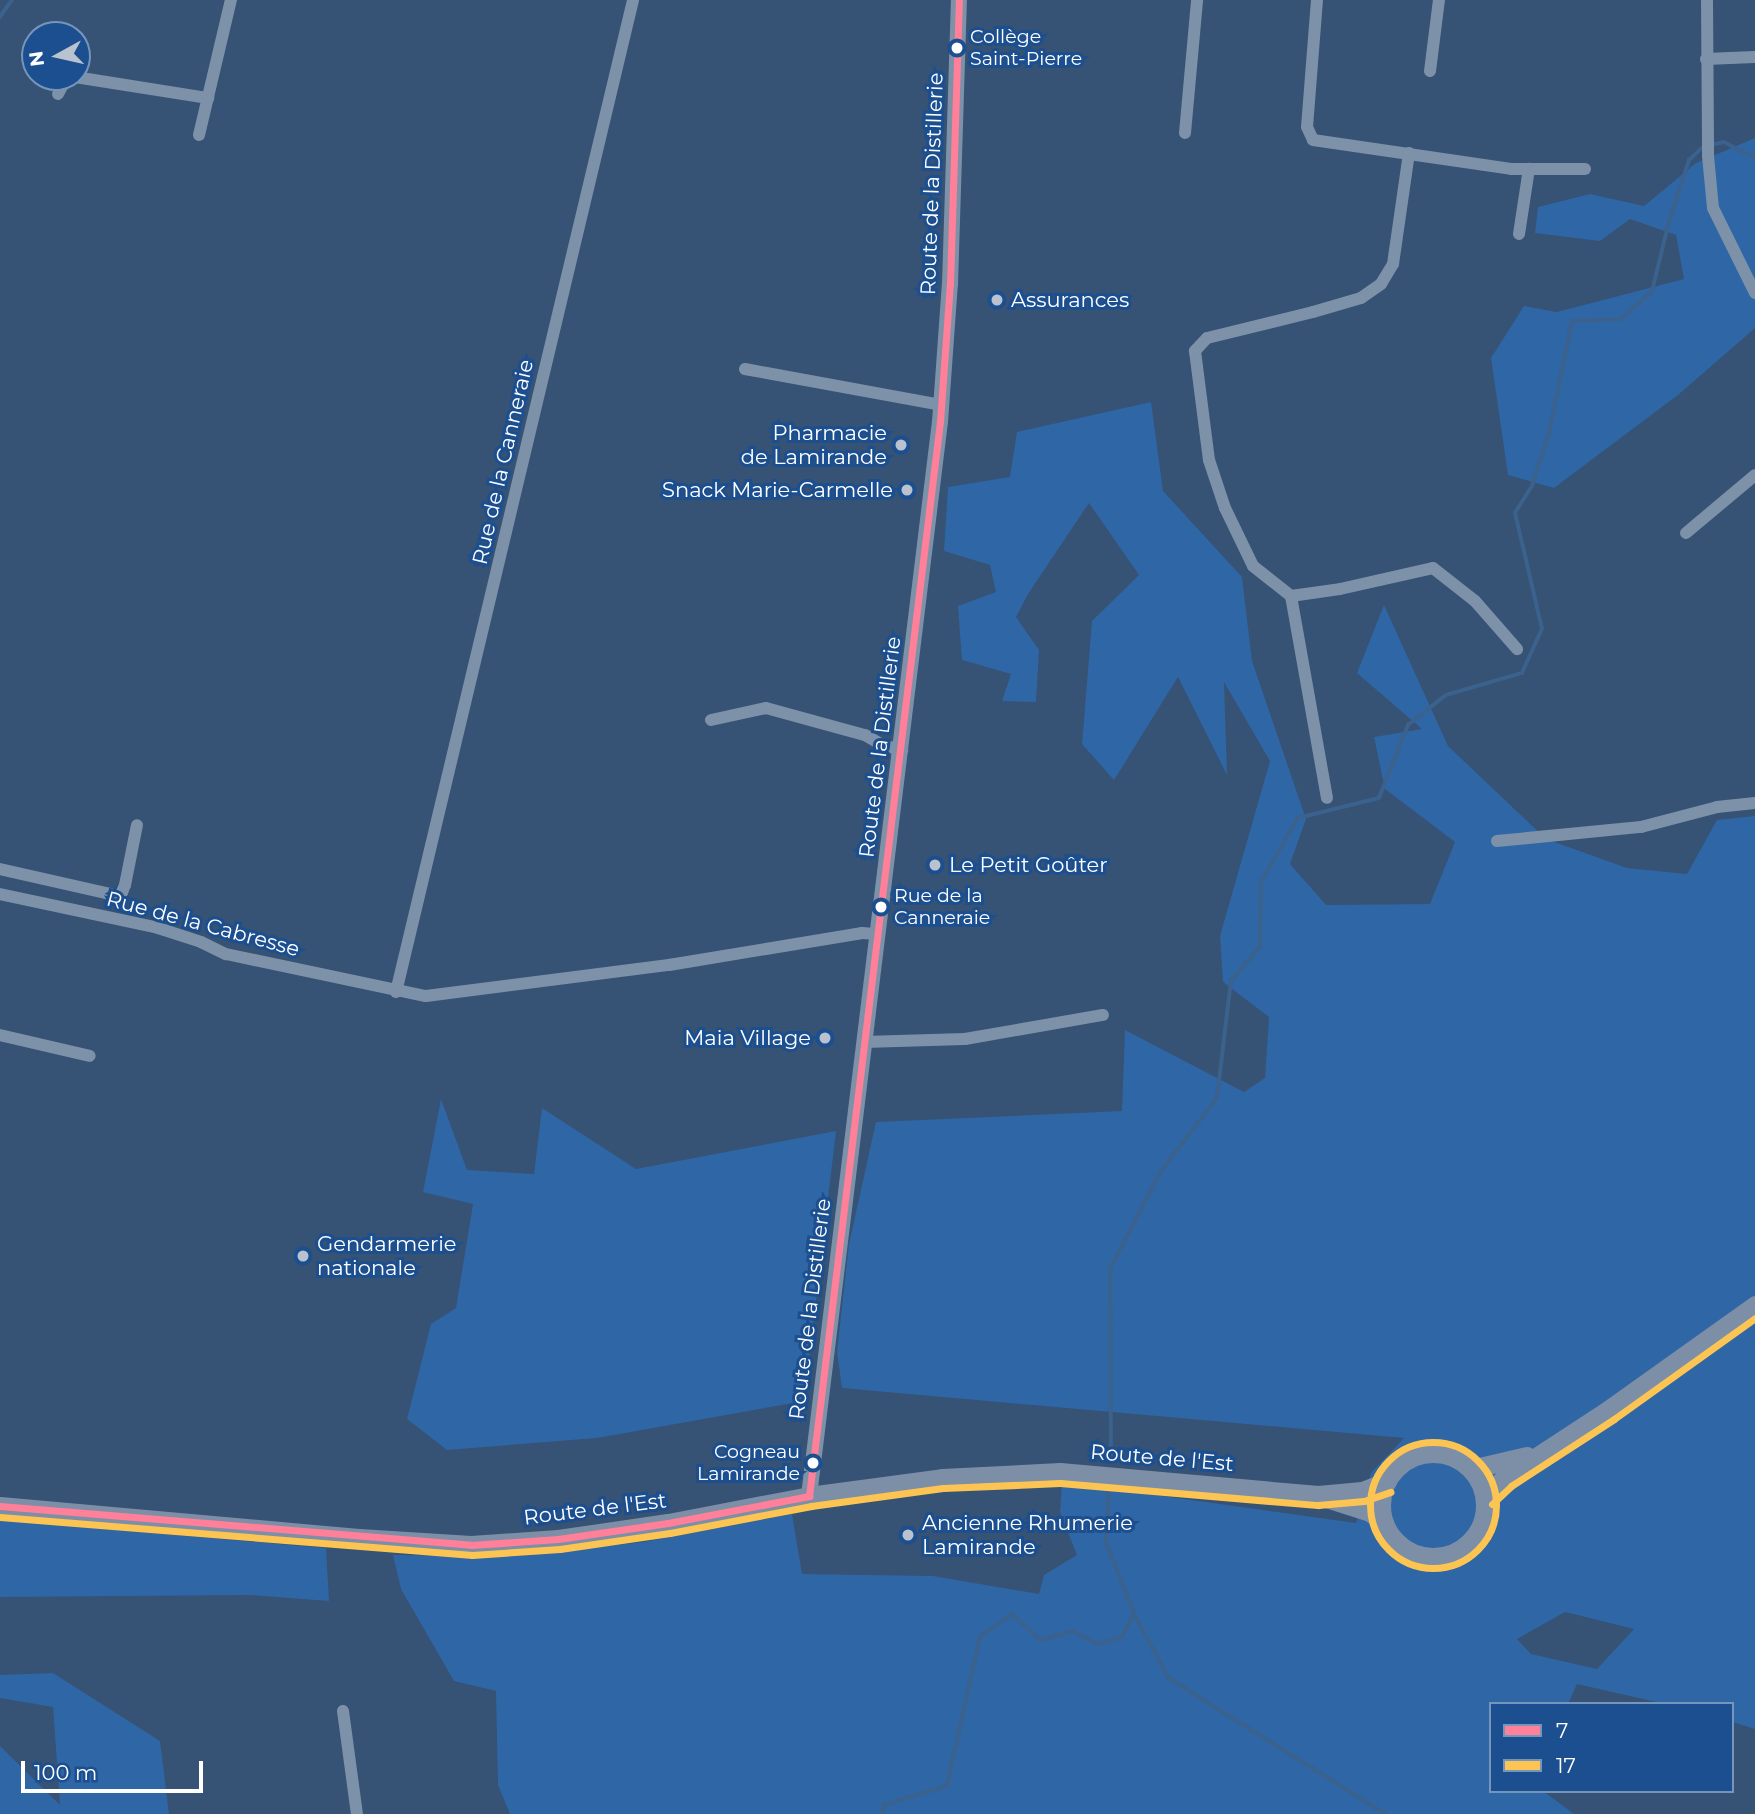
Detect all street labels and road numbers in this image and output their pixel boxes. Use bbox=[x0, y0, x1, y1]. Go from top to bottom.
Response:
street label: Route de la Distillerie bbox=[916, 72, 948, 296]
street label: Rue de la Canneraie bbox=[467, 357, 539, 567]
street label: Route de la Distillerie bbox=[854, 635, 906, 859]
street label: Rue de la Cabresse bbox=[104, 886, 302, 962]
street label: Route de la Distillerie bbox=[784, 1197, 836, 1421]
street label: Route de l'Est bbox=[1089, 1439, 1235, 1477]
street label: Route de l'Est bbox=[522, 1488, 668, 1530]

